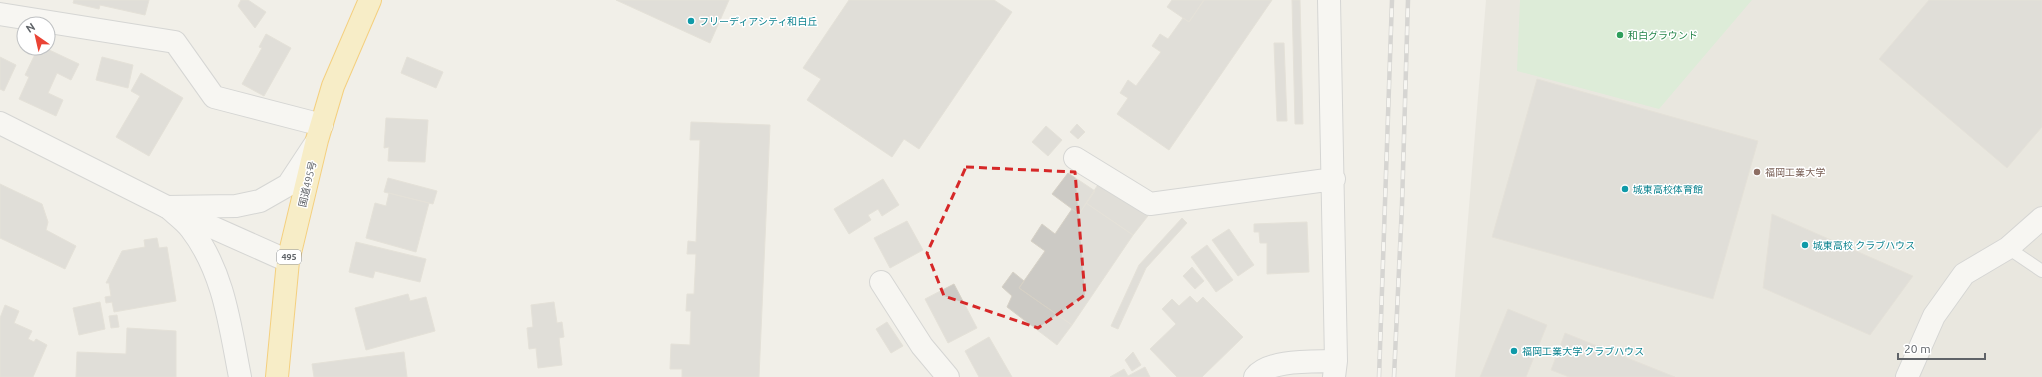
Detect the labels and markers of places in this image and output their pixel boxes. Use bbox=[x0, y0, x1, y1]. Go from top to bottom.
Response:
marker: フリーディアシティ和白丘 bbox=[686, 16, 696, 26]
place label: フリーディアシティ和白丘 bbox=[699, 16, 817, 27]
marker: 和白グラウンド bbox=[1615, 30, 1625, 40]
place label: 和白グラウンド bbox=[1628, 30, 1698, 41]
marker: 福岡工業大学 bbox=[1752, 167, 1762, 177]
place label: 福岡工業大学 bbox=[1765, 167, 1825, 178]
marker: 城東高校体育館 bbox=[1620, 184, 1630, 194]
place label: 城東高校体育館 bbox=[1633, 184, 1703, 195]
marker: 城東高校 クラブハウス bbox=[1800, 240, 1810, 250]
place label: 城東高校 クラブハウス bbox=[1813, 240, 1915, 251]
marker: 福岡工業大学 クラブハウス bbox=[1509, 346, 1519, 356]
place label: 福岡工業大学 クラブハウス bbox=[1522, 346, 1644, 357]

